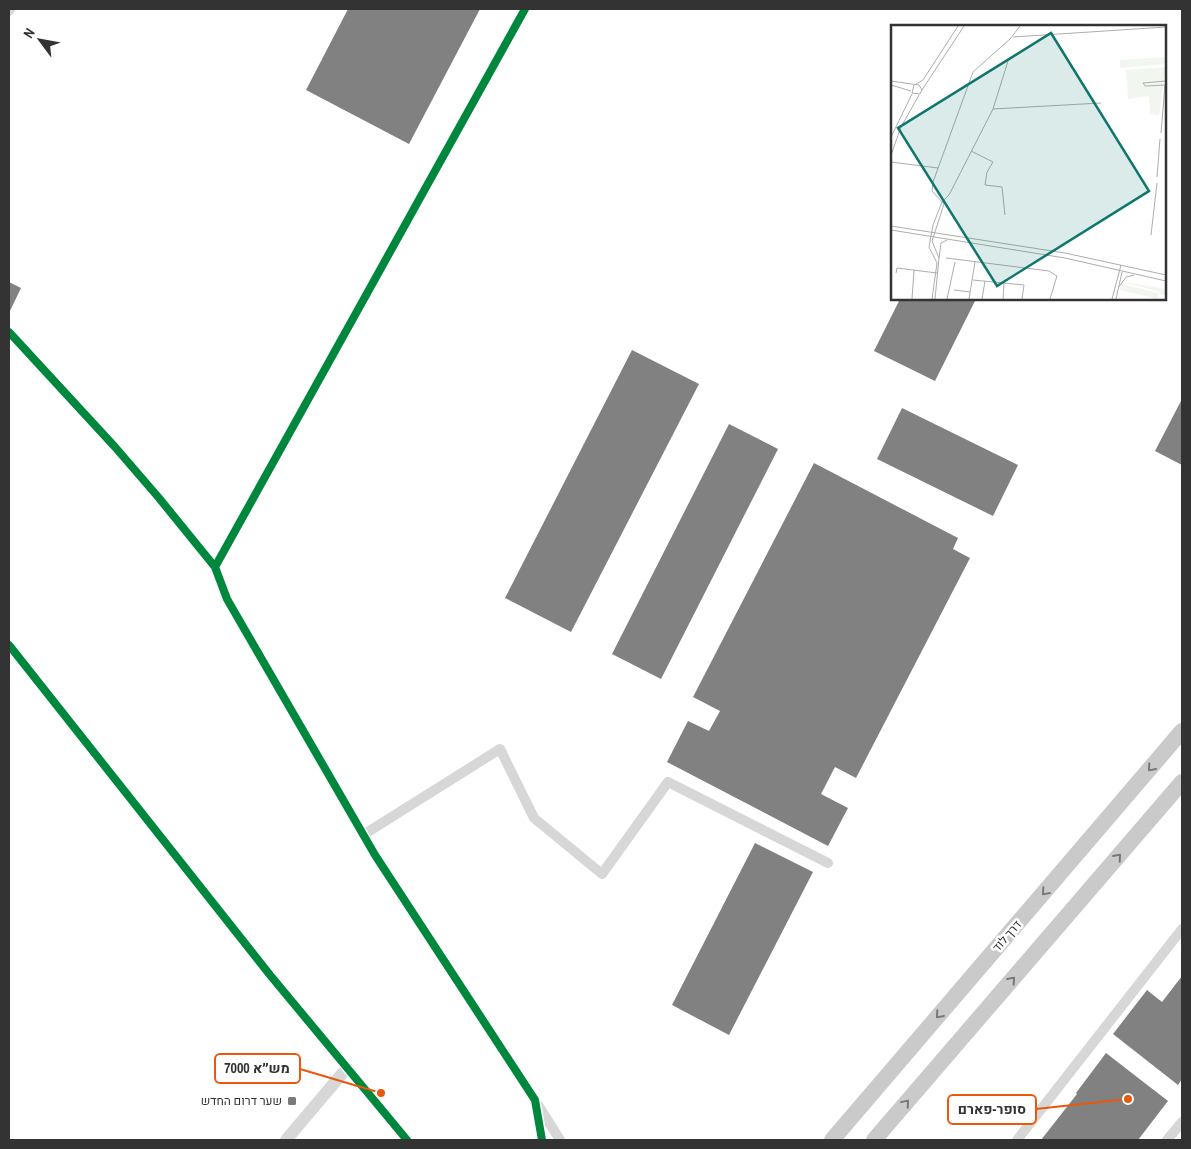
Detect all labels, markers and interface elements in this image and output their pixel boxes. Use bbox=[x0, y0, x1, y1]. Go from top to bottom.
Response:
north arrow bbox=[15, 15, 65, 65]
text: N bbox=[19, 25, 39, 41]
inset map bbox=[891, 25, 1166, 300]
one-way arrow bbox=[1147, 763, 1156, 772]
one-way arrow bbox=[1112, 853, 1121, 862]
one-way arrow bbox=[1041, 886, 1050, 895]
street label: דרך לוד bbox=[989, 917, 1025, 955]
one-way arrow bbox=[1006, 976, 1015, 985]
one-way arrow bbox=[936, 1009, 945, 1018]
callout: מש״א 7000 bbox=[215, 1054, 300, 1083]
text: מש״א 7000 bbox=[224, 1059, 290, 1077]
place label: שער דרום החדש bbox=[201, 1093, 282, 1109]
marker: שער דרום החדש bbox=[286, 1095, 298, 1107]
callout: סופר-פארם bbox=[948, 1095, 1036, 1124]
one-way arrow bbox=[900, 1100, 909, 1109]
text: סופר-פארם bbox=[958, 1100, 1026, 1118]

